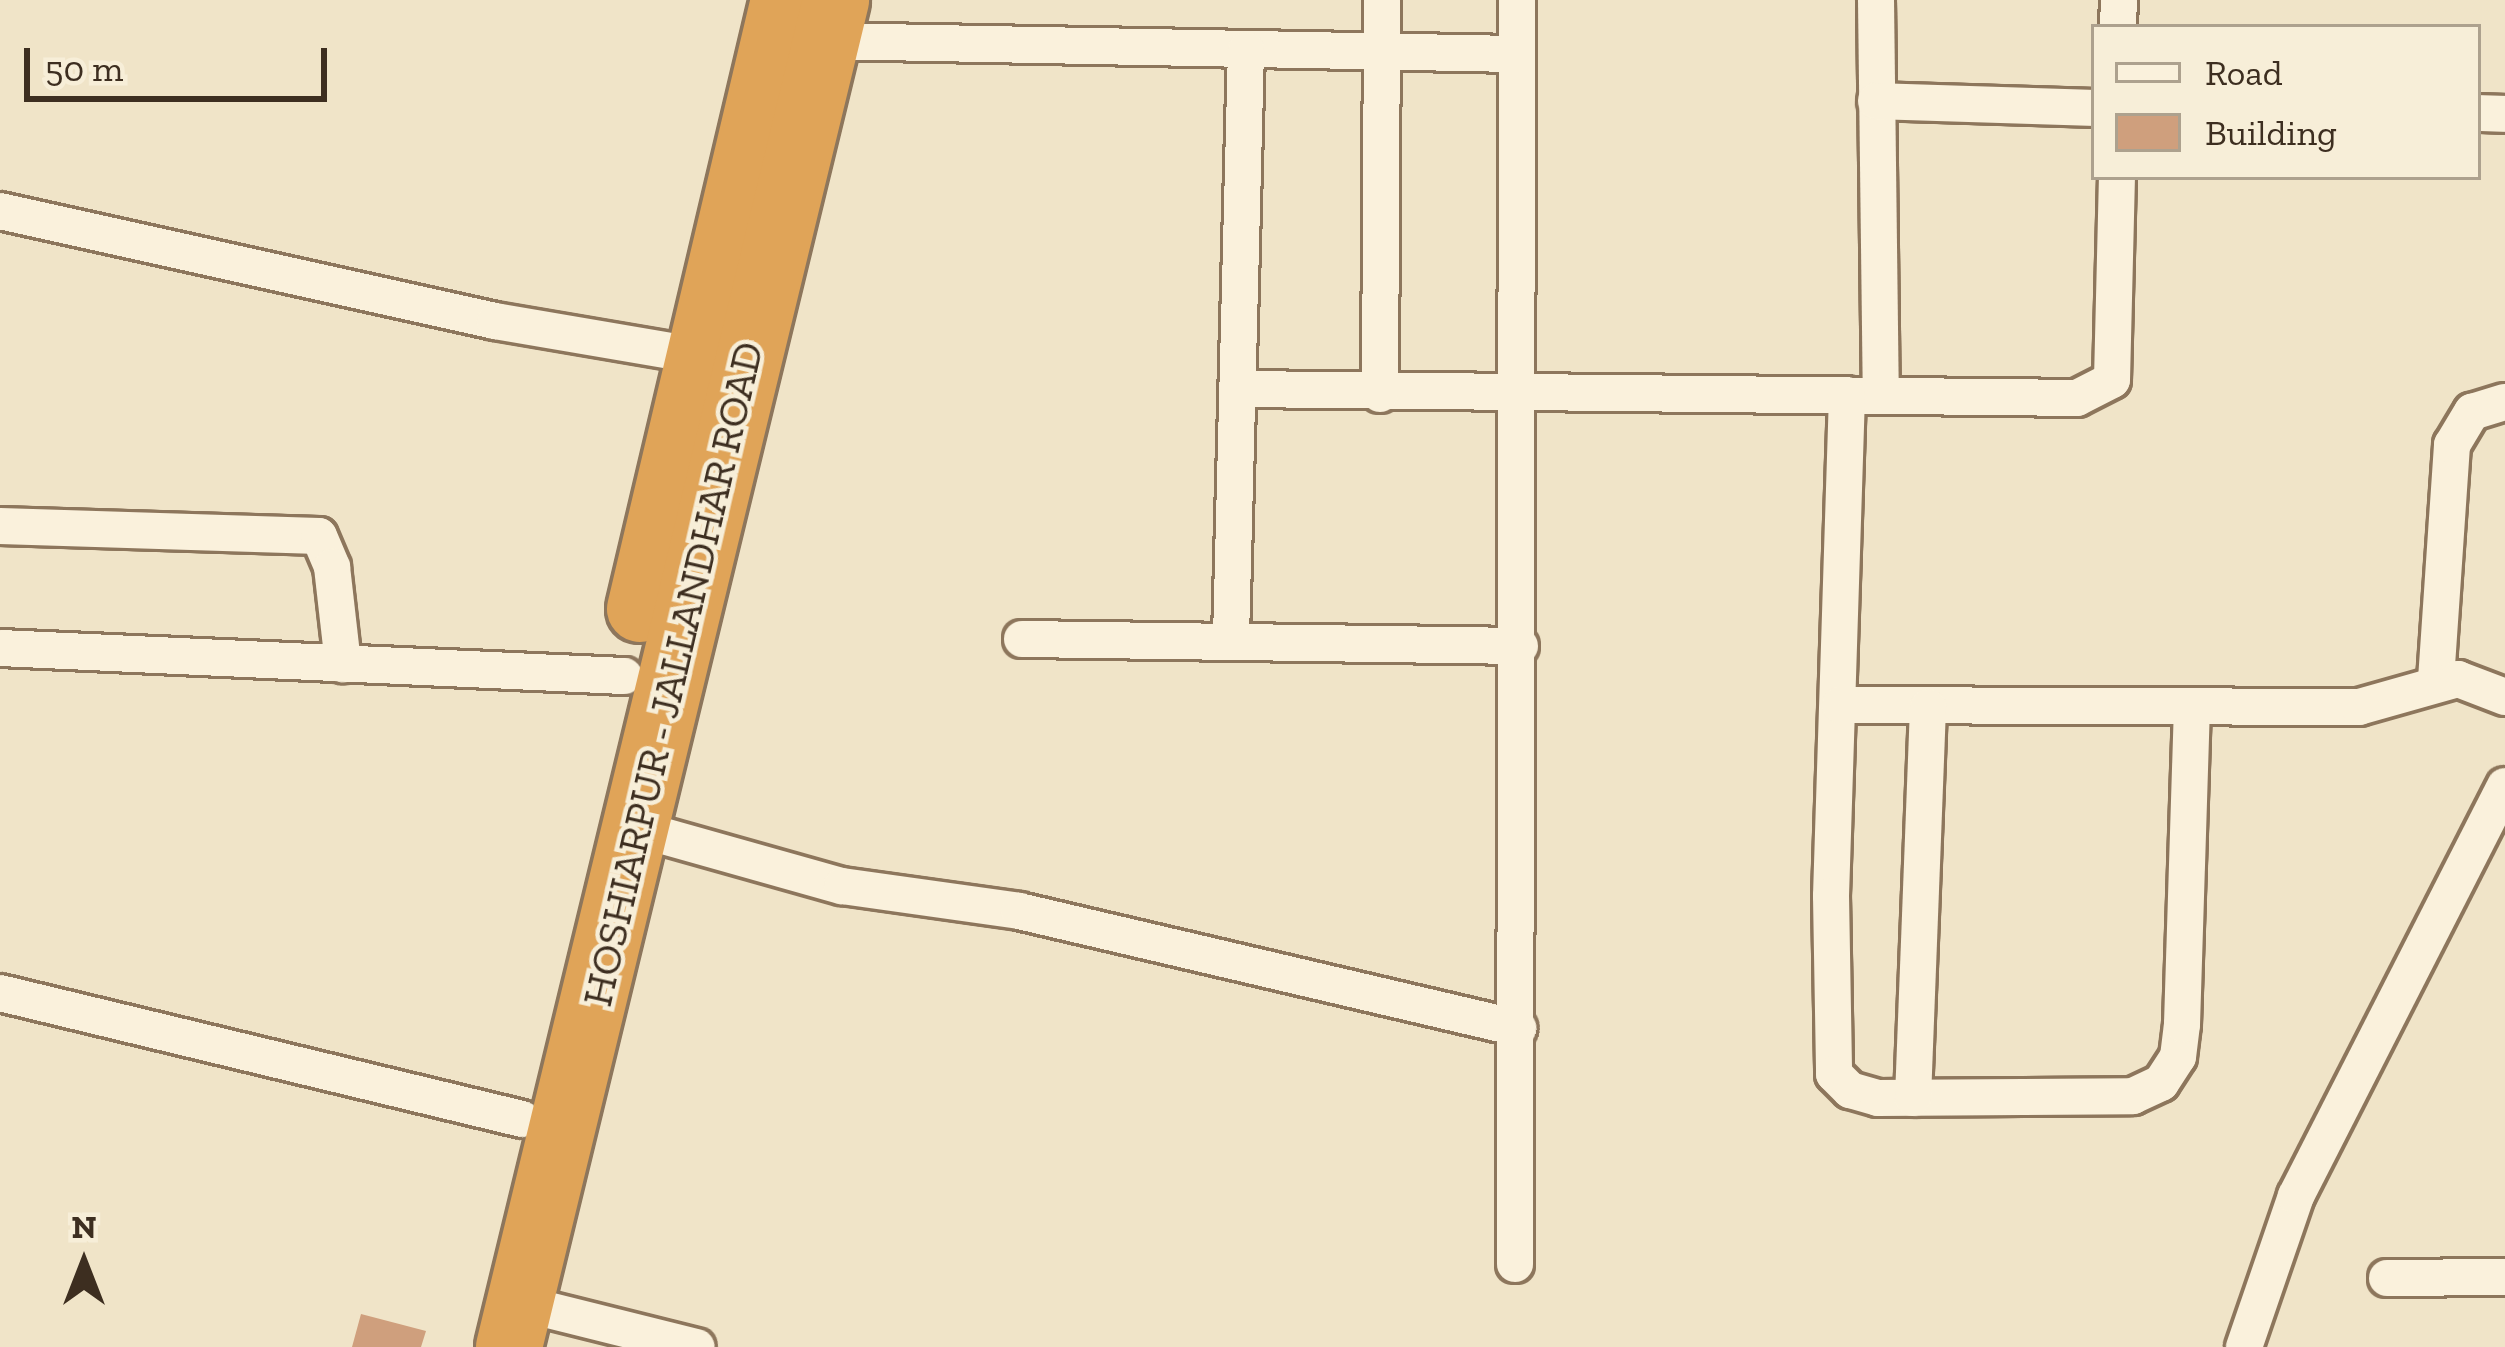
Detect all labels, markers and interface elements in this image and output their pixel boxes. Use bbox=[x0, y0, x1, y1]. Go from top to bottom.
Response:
scale bar bbox=[30, 24, 333, 98]
legend bbox=[2091, 24, 2481, 180]
text: 50 m bbox=[45, 47, 123, 90]
text: Road bbox=[2205, 51, 2282, 94]
text: Building bbox=[2205, 111, 2337, 154]
street label: HOSHIARPUR - JALLANDHAR ROAD bbox=[572, 337, 774, 1011]
north arrow bbox=[24, 1203, 144, 1323]
text: N bbox=[71, 1207, 97, 1246]

